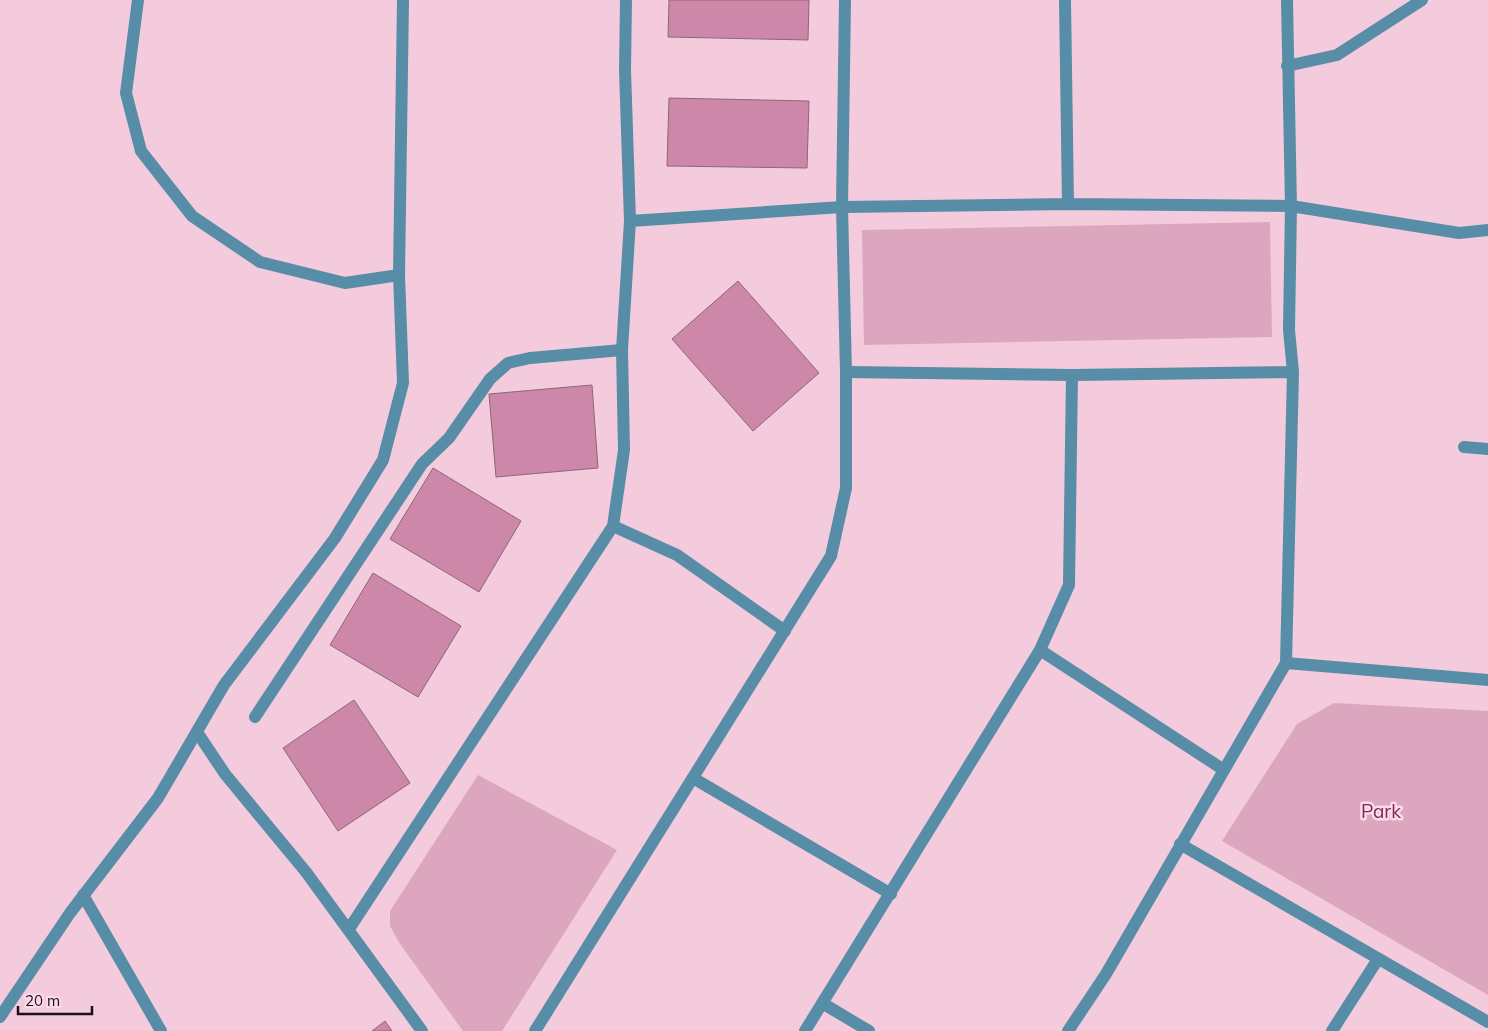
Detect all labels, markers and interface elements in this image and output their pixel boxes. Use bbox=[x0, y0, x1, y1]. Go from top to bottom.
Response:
park label: Park bbox=[1361, 799, 1401, 823]
scale bar bbox=[18, 984, 91, 1016]
text: 20 m bbox=[25, 991, 60, 1010]

